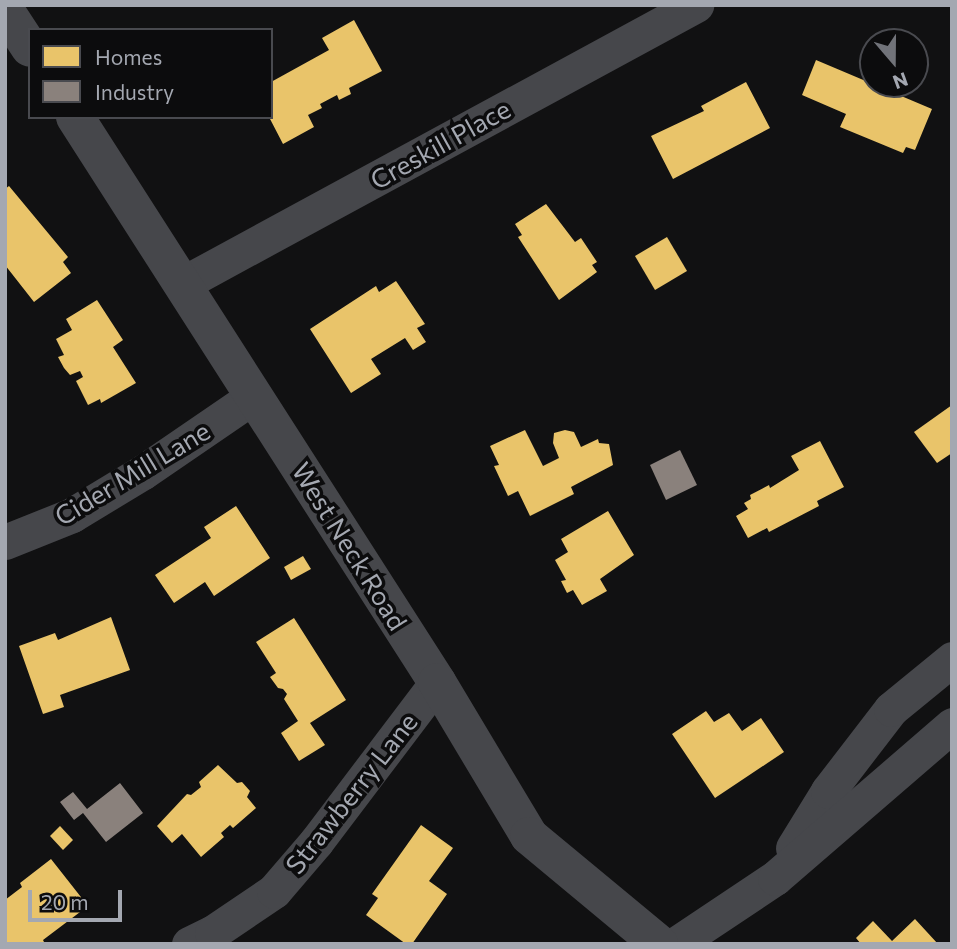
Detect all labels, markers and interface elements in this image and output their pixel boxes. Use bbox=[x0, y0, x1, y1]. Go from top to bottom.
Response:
legend bbox=[28, 28, 273, 119]
north arrow bbox=[859, 28, 929, 98]
text: Homes bbox=[95, 44, 162, 69]
text: N bbox=[890, 68, 911, 95]
text: Industry bbox=[95, 79, 174, 104]
street label: Creskill Place bbox=[365, 93, 515, 195]
street label: Cider Mill Lane bbox=[49, 414, 215, 532]
street label: West Neck Road bbox=[286, 456, 414, 636]
street label: Strawberry Lane bbox=[279, 706, 423, 880]
scale bar bbox=[32, 876, 126, 920]
text: 20 m bbox=[41, 889, 89, 914]

